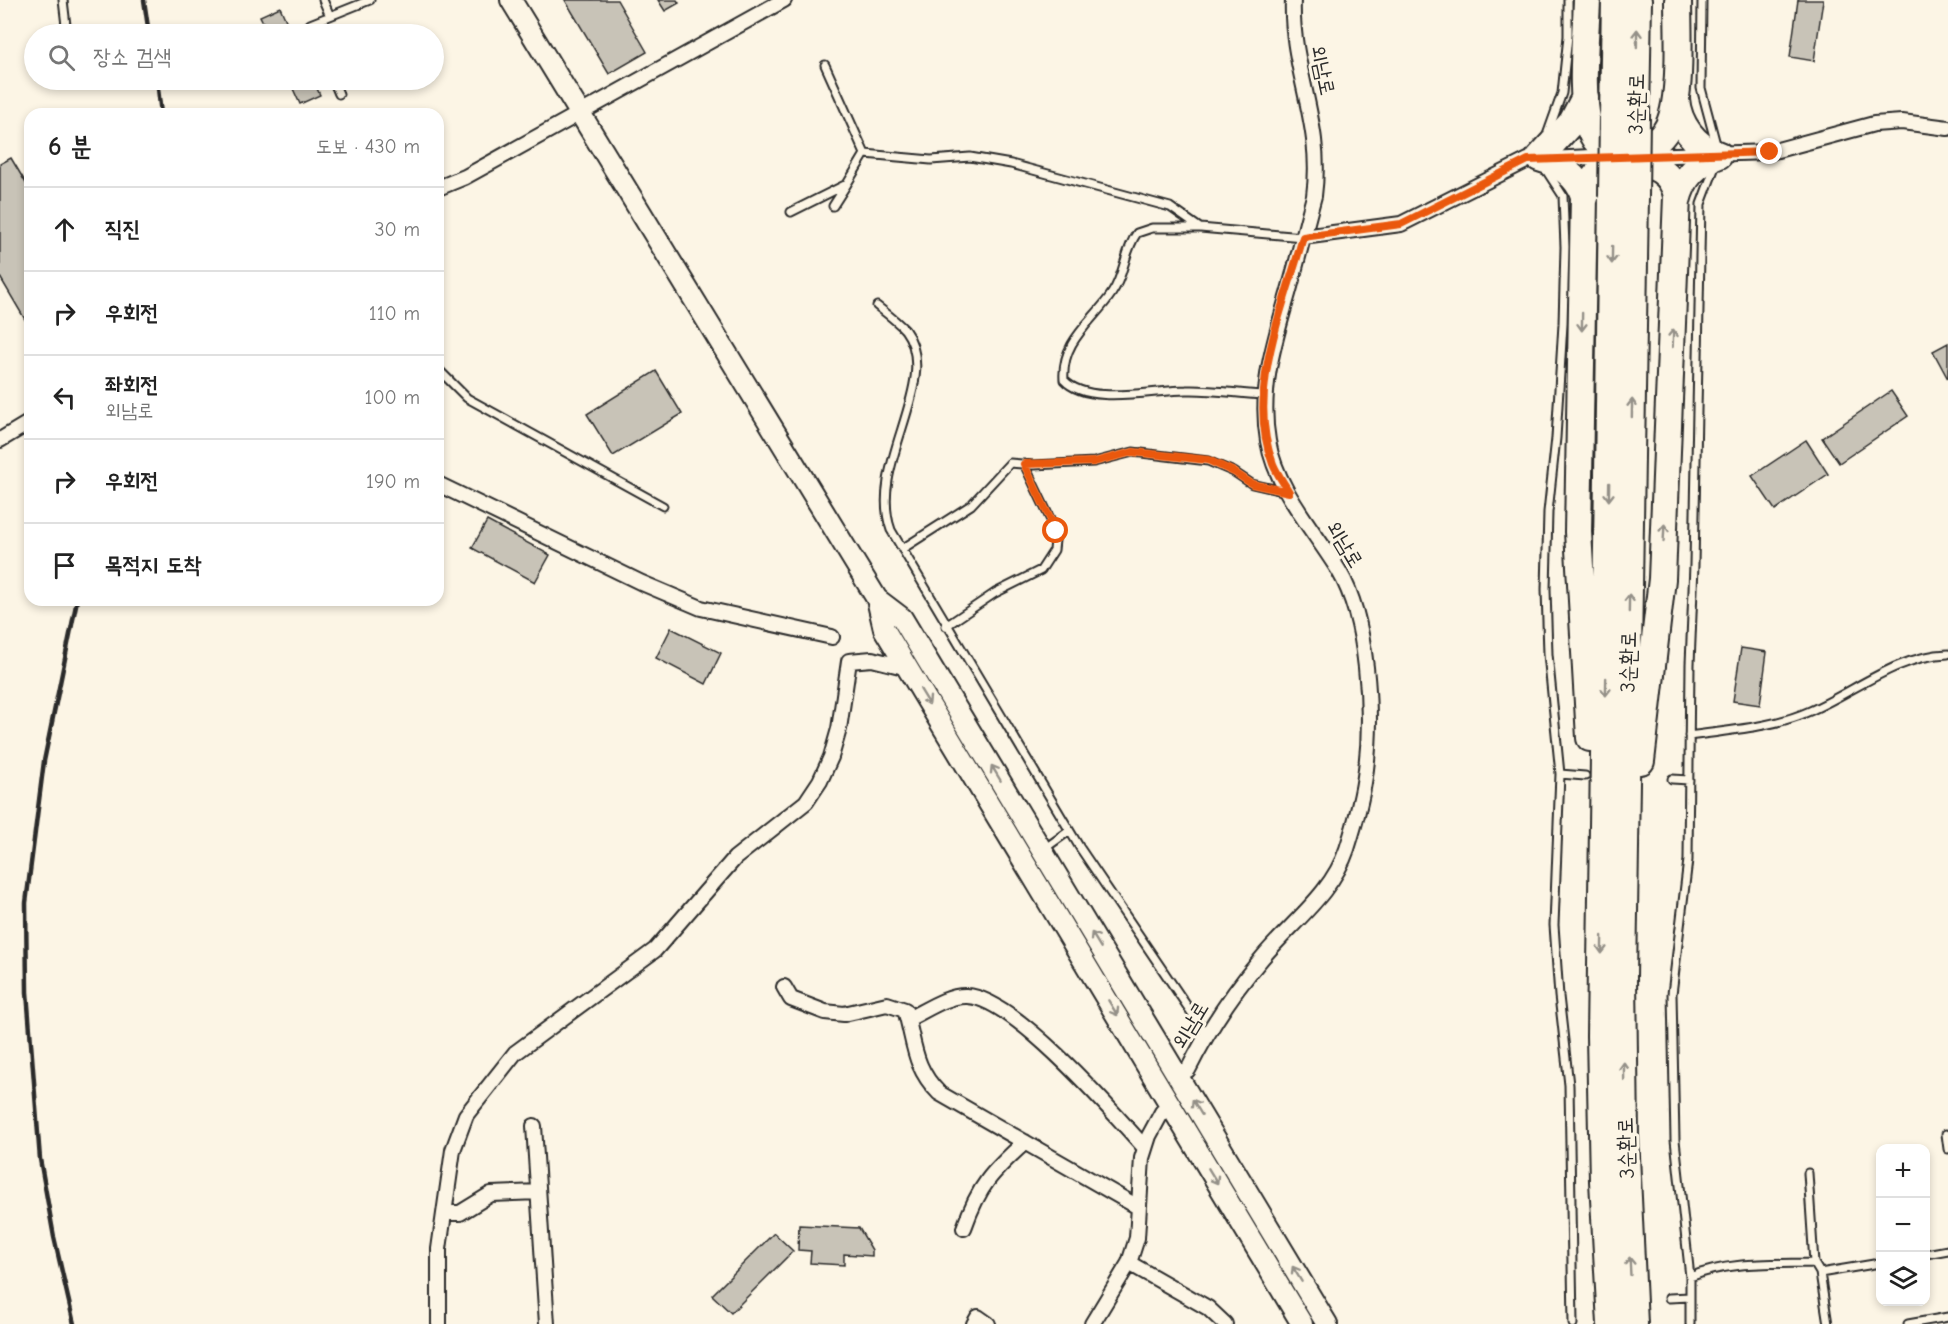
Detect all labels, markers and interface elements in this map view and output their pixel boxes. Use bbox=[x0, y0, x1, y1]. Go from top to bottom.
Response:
search box bbox=[24, 24, 444, 90]
one-way arrow bbox=[1631, 28, 1643, 48]
icon: search bbox=[45, 41, 78, 74]
street label: 외남로 bbox=[1306, 43, 1340, 97]
text: 장소 검색 bbox=[93, 44, 171, 70]
street label: 3순환로 bbox=[1623, 73, 1649, 135]
text: 6 분 bbox=[48, 132, 92, 162]
text: 도보 · 430 m bbox=[316, 135, 420, 158]
route end bbox=[1756, 138, 1782, 164]
icon: ahead bbox=[48, 213, 81, 246]
text: 직진 bbox=[105, 216, 140, 242]
text: 30 m bbox=[374, 218, 420, 241]
one-way arrow bbox=[1606, 244, 1617, 264]
icon: right bbox=[48, 297, 81, 330]
text: 우회전 bbox=[105, 300, 158, 326]
text: 110 m bbox=[369, 302, 420, 325]
one-way arrow bbox=[1577, 312, 1588, 332]
one-way arrow bbox=[1667, 329, 1678, 349]
text: 좌회전 bbox=[105, 372, 158, 398]
icon: left bbox=[48, 381, 81, 414]
text: 100 m bbox=[365, 386, 420, 409]
one-way arrow bbox=[1626, 398, 1638, 418]
text: 외남로 bbox=[105, 399, 153, 422]
icon: right bbox=[48, 465, 81, 498]
text: 우회전 bbox=[105, 468, 158, 494]
text: 190 m bbox=[366, 470, 420, 493]
one-way arrow bbox=[1603, 481, 1615, 501]
street label: 외남로 bbox=[1322, 516, 1368, 572]
route start bbox=[1042, 517, 1068, 543]
one-way arrow bbox=[1659, 524, 1670, 544]
icon: arrive bbox=[48, 549, 81, 582]
text: 목적지 도착 bbox=[105, 552, 201, 578]
one-way arrow bbox=[1623, 593, 1635, 613]
street label: 3순환로 bbox=[1615, 631, 1641, 693]
one-way arrow bbox=[1600, 676, 1612, 696]
one-way arrow bbox=[920, 688, 932, 705]
one-way arrow bbox=[989, 765, 1001, 782]
one-way arrow bbox=[1090, 932, 1102, 949]
one-way arrow bbox=[1596, 934, 1608, 954]
street label: 외남로 bbox=[1167, 997, 1213, 1053]
one-way arrow bbox=[1107, 999, 1119, 1016]
one-way arrow bbox=[1619, 1061, 1630, 1081]
one-way arrow bbox=[1190, 1099, 1202, 1116]
street label: 3순환로 bbox=[1613, 1117, 1639, 1179]
map controls bbox=[1876, 1144, 1930, 1306]
button: + bbox=[1876, 1144, 1930, 1198]
one-way arrow bbox=[1207, 1167, 1219, 1184]
button: − bbox=[1876, 1198, 1930, 1252]
button: layers bbox=[1876, 1252, 1930, 1306]
one-way arrow bbox=[1624, 1256, 1635, 1276]
one-way arrow bbox=[1291, 1266, 1303, 1283]

